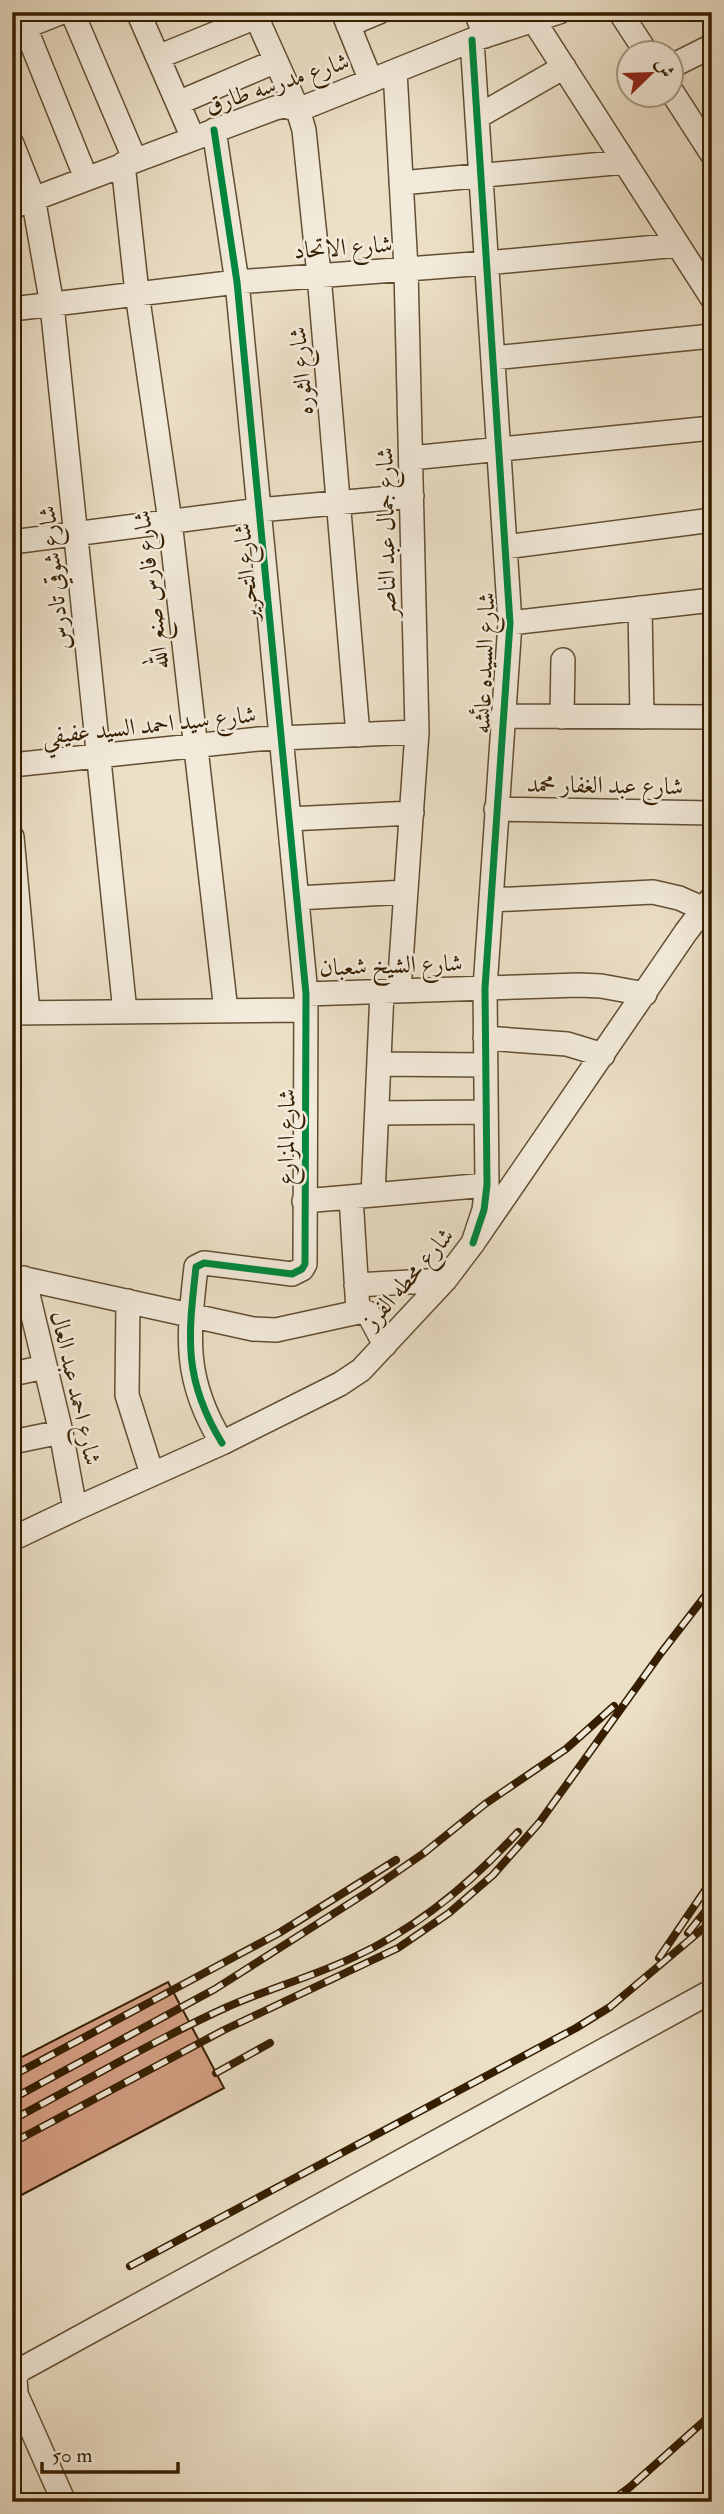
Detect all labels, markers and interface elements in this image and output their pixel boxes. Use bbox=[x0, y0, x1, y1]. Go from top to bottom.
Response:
north arrow bbox=[616, 38, 686, 108]
street label: شارع مدرسه طارق bbox=[201, 46, 354, 125]
text: ش bbox=[650, 54, 679, 81]
street label: شارع الاتحاد bbox=[293, 229, 394, 270]
street label: شارع الثوره bbox=[282, 325, 325, 416]
street label: شارع جمال عبد الناصر bbox=[370, 447, 408, 620]
street label: شارع شوقي تادرس bbox=[32, 504, 81, 652]
street label: شارع فارس صنع الله bbox=[122, 508, 183, 672]
street label: شارع التحرير bbox=[227, 521, 270, 625]
street label: شارع السيده عائشه bbox=[467, 592, 506, 735]
street label: شارع سيد احمد السيد عفيفي bbox=[41, 699, 258, 759]
street label: شارع عبد الغفار محمد bbox=[526, 769, 684, 806]
street label: شارع الشيخ شعبان bbox=[319, 948, 463, 988]
street label: شارع المزارع bbox=[270, 1089, 307, 1186]
street label: شارع محطه الفرز bbox=[354, 1221, 464, 1340]
street label: شارع احمد عبد العال bbox=[39, 1308, 108, 1469]
scale bar bbox=[42, 2430, 178, 2474]
text: 50 m bbox=[52, 2442, 93, 2469]

